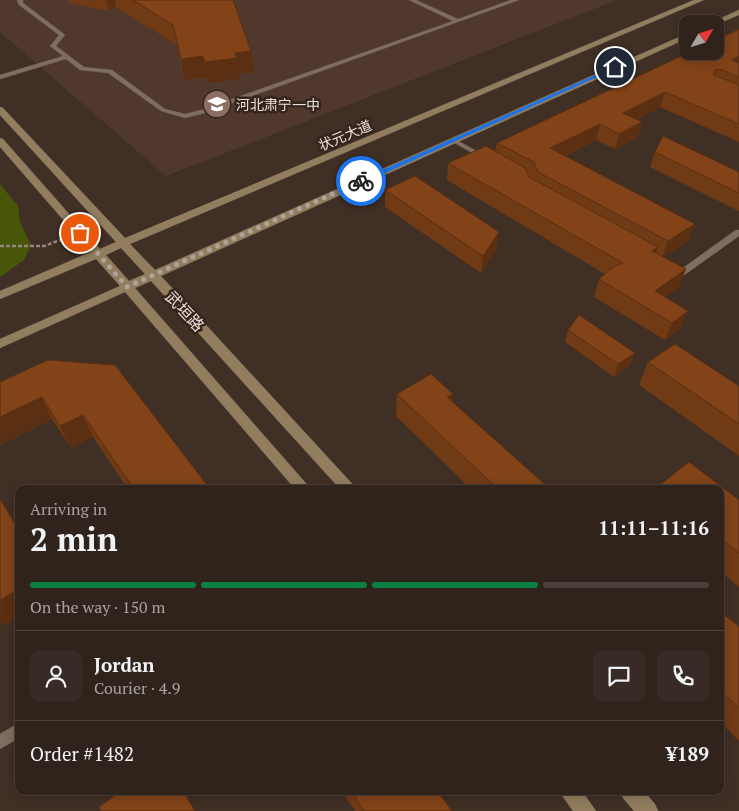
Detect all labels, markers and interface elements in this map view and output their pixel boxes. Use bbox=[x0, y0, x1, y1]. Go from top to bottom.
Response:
north arrow bbox=[679, 15, 724, 60]
map controls bbox=[679, 15, 724, 60]
pin bbox=[594, 46, 636, 88]
icon: home bbox=[601, 53, 629, 81]
school or university icon: 河北肃宁一中 bbox=[202, 89, 232, 119]
place label: 河北肃宁一中 bbox=[236, 95, 320, 114]
street label: 状元大道 bbox=[316, 115, 374, 155]
courier bbox=[336, 156, 386, 206]
icon: bike bbox=[347, 167, 375, 195]
pin bbox=[59, 212, 101, 254]
icon: bag bbox=[66, 219, 94, 247]
street label: 武垣路 bbox=[161, 286, 209, 336]
text: Arriving in bbox=[30, 498, 107, 520]
text: 11:11–11:16 bbox=[598, 515, 709, 540]
text: 2 min bbox=[30, 518, 118, 560]
text: On the way · 150 m bbox=[30, 596, 165, 618]
button: person bbox=[30, 650, 82, 702]
button: chat bbox=[593, 650, 645, 702]
button: phone bbox=[657, 650, 709, 702]
text: Jordan bbox=[94, 652, 155, 677]
text: Courier · 4.9 bbox=[94, 677, 180, 699]
text: Order #1482 bbox=[30, 741, 134, 766]
text: ¥189 bbox=[666, 741, 709, 766]

